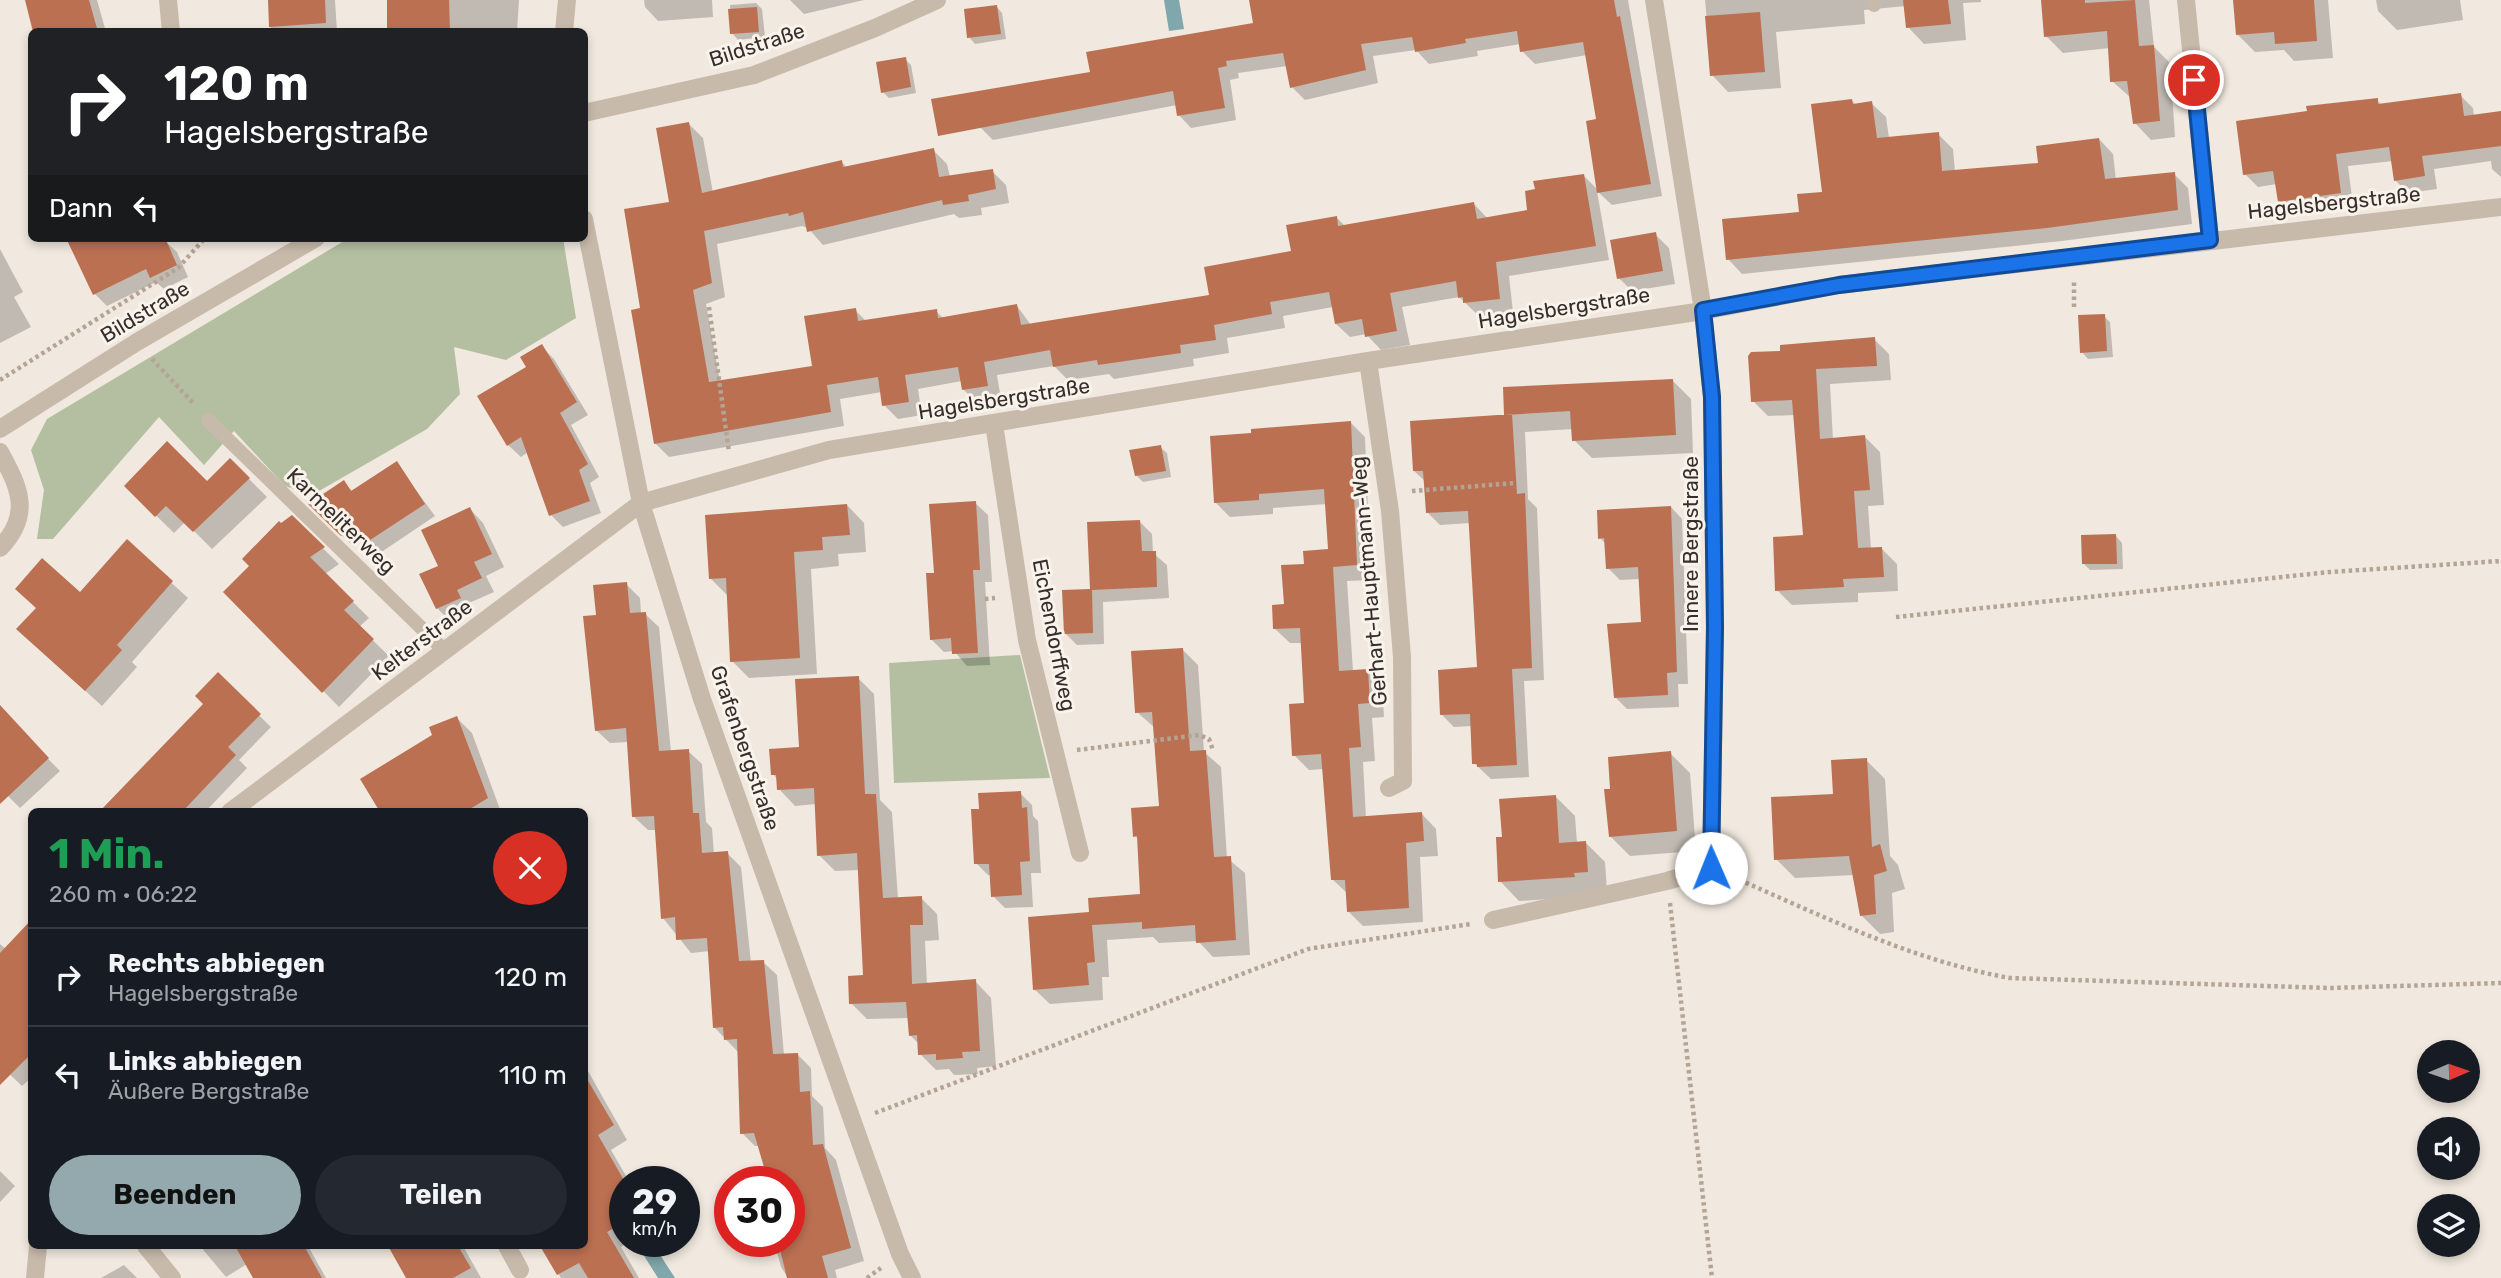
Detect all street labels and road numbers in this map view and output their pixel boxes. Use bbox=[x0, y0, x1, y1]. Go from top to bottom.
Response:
street label: Bildstraße bbox=[706, 17, 808, 72]
street label: Hagelsbergstraße bbox=[2246, 181, 2422, 224]
street label: Bildstraße bbox=[96, 275, 194, 348]
street label: Hagelsbergstraße bbox=[1476, 282, 1652, 333]
street label: Hagelsbergstraße bbox=[916, 373, 1092, 424]
street label: Gerhart-Hauptmann-Weg bbox=[1345, 455, 1392, 707]
street label: Innere Bergstraße bbox=[1678, 456, 1703, 632]
street label: Karmeliterweg bbox=[282, 463, 401, 579]
street label: Eichendorffweg bbox=[1027, 557, 1082, 713]
street label: Kelterstraße bbox=[367, 594, 477, 685]
street label: Grafenbergstraße bbox=[705, 662, 785, 834]

